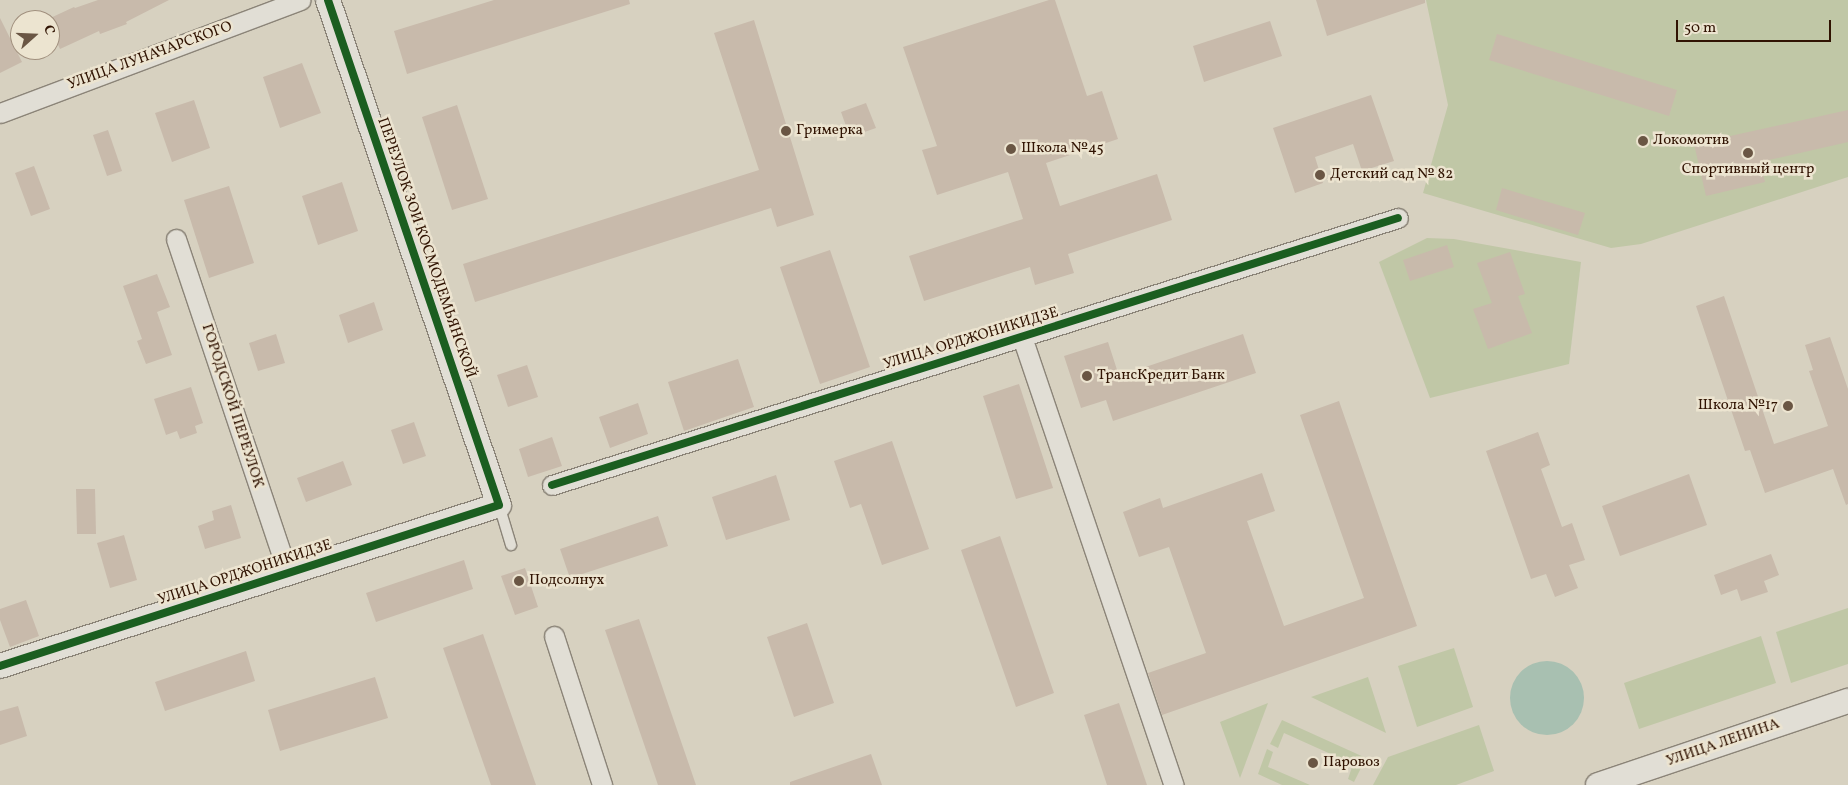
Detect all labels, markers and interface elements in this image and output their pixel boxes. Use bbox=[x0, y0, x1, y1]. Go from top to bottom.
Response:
north arrow bbox=[10, 10, 60, 60]
scale bar bbox=[1678, 10, 1833, 42]
street label: УЛИЦА ЛУНАЧАРСКОГО bbox=[65, 18, 235, 94]
text: 50 m bbox=[1684, 18, 1716, 39]
text: С bbox=[38, 23, 59, 38]
street label: ПЕРЕУЛОК ЗОИ КОСМОДЕМЬЯНСКОЙ bbox=[373, 115, 479, 381]
place label: Гримерка bbox=[796, 122, 863, 140]
marker: Гримерка bbox=[780, 125, 792, 137]
place label: Локомотив bbox=[1653, 132, 1729, 150]
marker: Локомотив bbox=[1637, 135, 1649, 147]
place label: Школа №45 bbox=[1021, 140, 1104, 158]
marker: Школа №45 bbox=[1005, 143, 1017, 155]
marker: Спортивный центр bbox=[1742, 147, 1754, 159]
place label: Спортивный центр bbox=[1682, 161, 1814, 179]
place label: Детский сад № 82 bbox=[1330, 166, 1453, 184]
marker: Детский сад № 82 bbox=[1314, 169, 1326, 181]
street label: УЛИЦА ОРДЖОНИКИДЗЕ bbox=[881, 304, 1061, 374]
street label: ГОРОДСКОЙ ПЕРЕУЛОК bbox=[197, 322, 267, 490]
place label: ТрансКредит Банк bbox=[1097, 367, 1225, 385]
marker: ТрансКредит Банк bbox=[1081, 370, 1093, 382]
place label: Школа №17 bbox=[1698, 397, 1778, 415]
marker: Школа №17 bbox=[1782, 400, 1794, 412]
street label: УЛИЦА ОРДЖОНИКИДЗЕ bbox=[156, 536, 334, 610]
place label: Подсолнух bbox=[529, 572, 604, 590]
marker: Подсолнух bbox=[513, 575, 525, 587]
street label: УЛИЦА ЛЕНИНА bbox=[1664, 715, 1782, 771]
place label: Паровоз bbox=[1323, 754, 1380, 772]
marker: Паровоз bbox=[1307, 757, 1319, 769]

